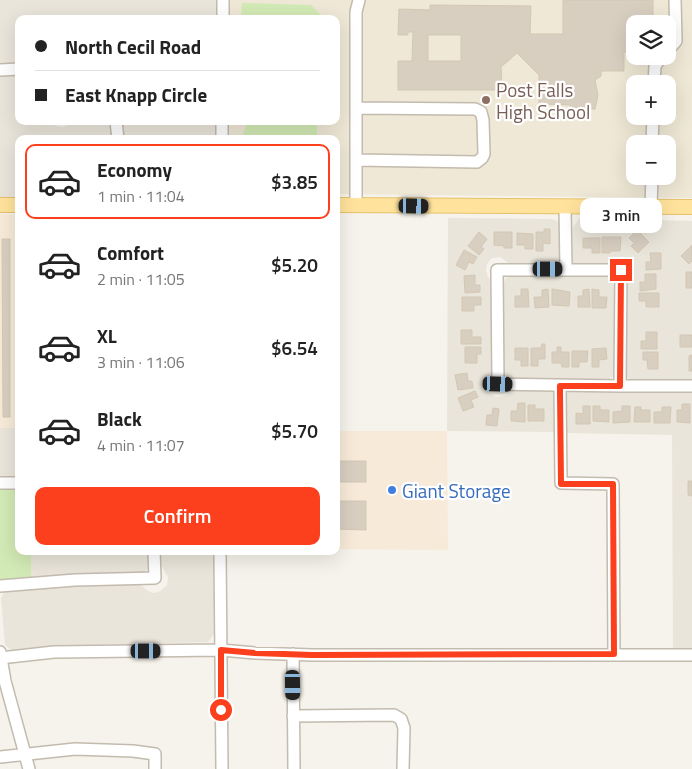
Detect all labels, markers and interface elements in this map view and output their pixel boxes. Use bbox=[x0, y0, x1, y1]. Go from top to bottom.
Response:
map controls bbox=[626, 15, 676, 185]
button: layers bbox=[626, 15, 676, 65]
text: North Cecil Road bbox=[65, 32, 201, 61]
place label: Post Falls High School bbox=[496, 75, 590, 126]
button: + bbox=[626, 75, 676, 125]
text: East Knapp Circle bbox=[65, 80, 207, 109]
marker: Post Falls High School bbox=[480, 94, 492, 106]
button: − bbox=[626, 135, 676, 185]
text: Economy bbox=[97, 155, 172, 184]
icon: car bbox=[37, 159, 82, 204]
text: $3.85 bbox=[271, 167, 318, 196]
text: 1 min · 11:04 bbox=[97, 184, 185, 208]
car bbox=[398, 198, 429, 214]
callout: 3 min bbox=[580, 198, 662, 232]
text: 3 min bbox=[602, 203, 640, 227]
text: Comfort bbox=[97, 238, 164, 267]
icon: car bbox=[37, 242, 82, 287]
text: $5.20 bbox=[271, 250, 318, 279]
route end bbox=[610, 259, 632, 281]
car bbox=[533, 262, 563, 277]
text: 2 min · 11:05 bbox=[97, 267, 185, 291]
text: XL bbox=[97, 321, 117, 350]
icon: car bbox=[37, 325, 82, 370]
text: $6.54 bbox=[271, 333, 318, 362]
text: 3 min · 11:06 bbox=[97, 350, 185, 374]
car bbox=[482, 376, 513, 392]
text: Black bbox=[97, 404, 142, 433]
icon: car bbox=[37, 408, 82, 453]
text: $5.70 bbox=[271, 416, 318, 445]
text: 4 min · 11:07 bbox=[97, 433, 185, 457]
place label: Giant Storage bbox=[402, 476, 511, 505]
marker: Giant Storage bbox=[386, 484, 398, 496]
button: Confirm bbox=[35, 487, 320, 545]
car bbox=[131, 644, 161, 659]
car bbox=[285, 670, 300, 700]
route start bbox=[210, 699, 232, 721]

